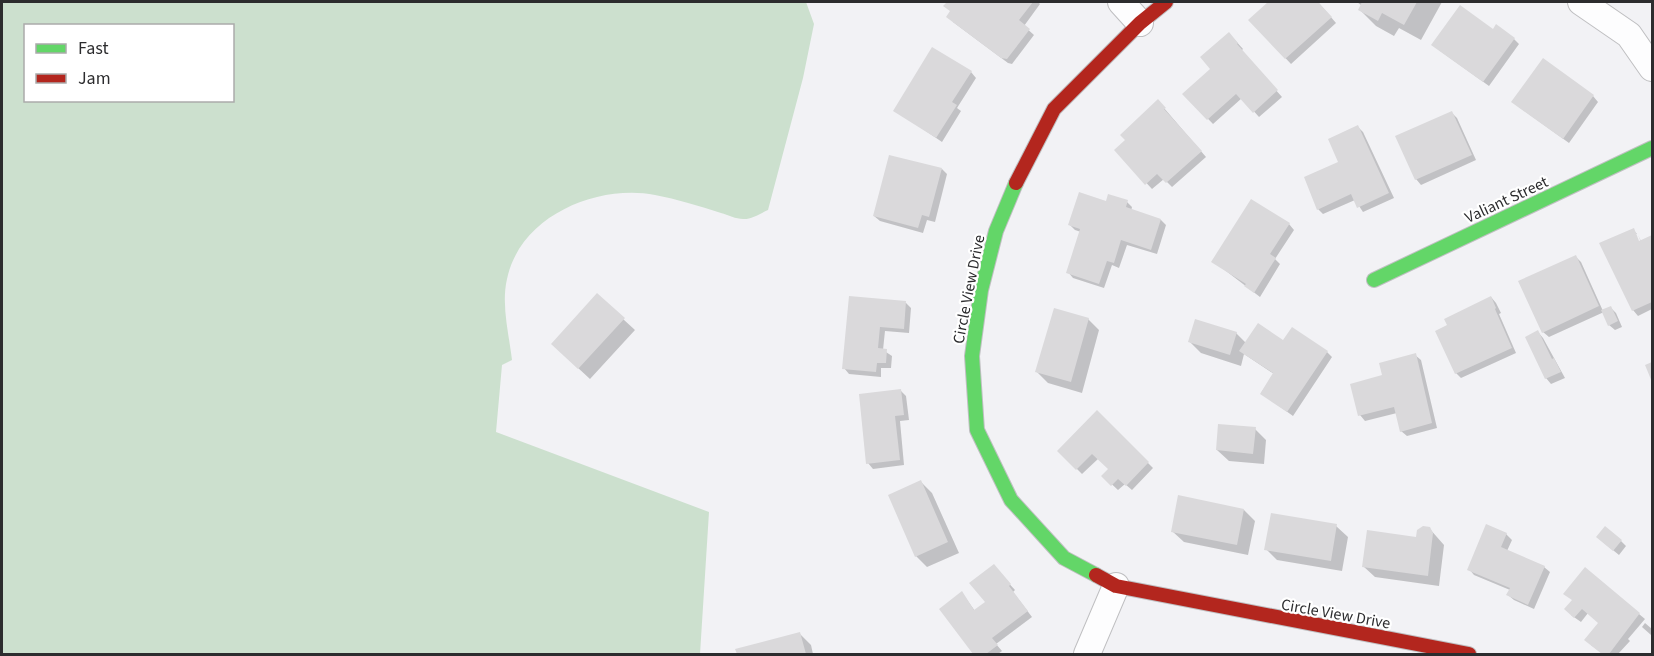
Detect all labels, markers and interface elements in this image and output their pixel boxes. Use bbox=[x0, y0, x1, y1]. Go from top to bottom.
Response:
legend bbox=[24, 24, 234, 102]
text: Fast bbox=[78, 36, 109, 61]
text: Jam bbox=[78, 66, 111, 91]
street label: Valiant Street bbox=[1461, 171, 1552, 229]
street label: Circle View Drive bbox=[948, 233, 990, 346]
street label: Circle View Drive bbox=[1279, 594, 1392, 634]

